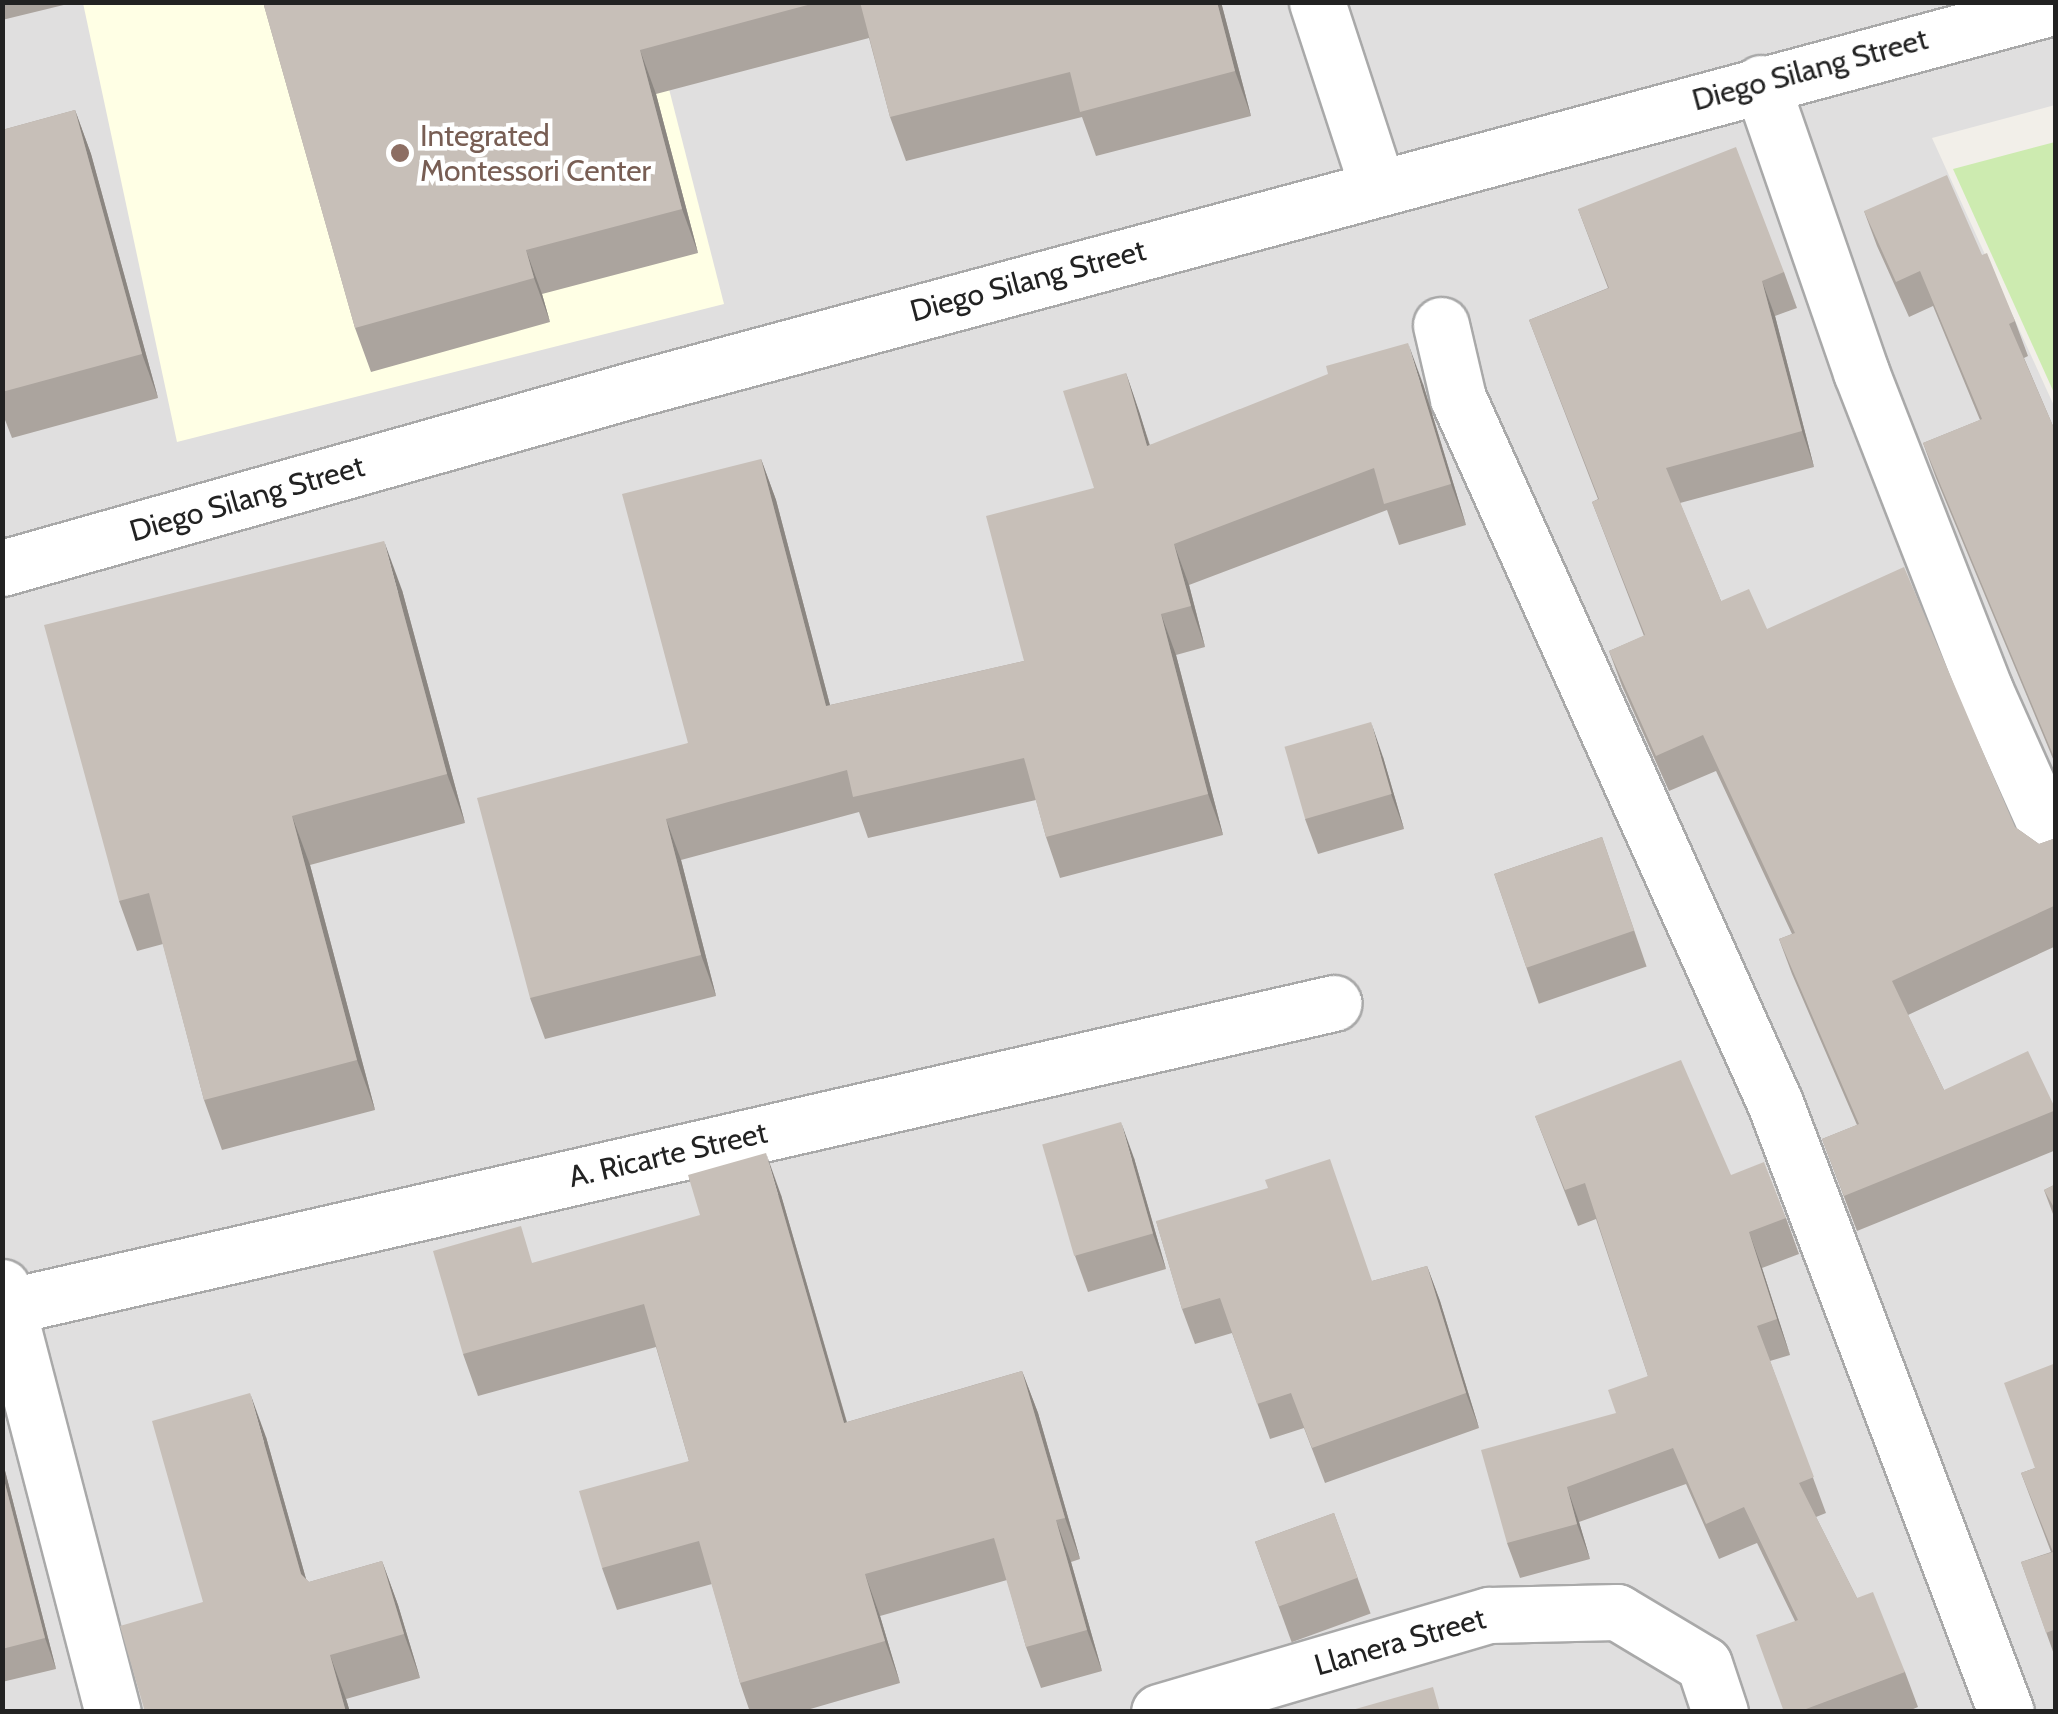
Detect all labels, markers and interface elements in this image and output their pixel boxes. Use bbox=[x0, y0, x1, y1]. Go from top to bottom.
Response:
street label: Diego Silang Street bbox=[1688, 21, 1932, 119]
place label: Integrated Montessori Center bbox=[420, 118, 651, 188]
marker: Integrated Montessori Center bbox=[389, 142, 411, 164]
street label: Diego Silang Street bbox=[906, 232, 1150, 330]
street label: Diego Silang Street bbox=[126, 448, 368, 550]
street label: A. Ricarte Street bbox=[565, 1115, 771, 1195]
street label: Llanera Street bbox=[1310, 1600, 1490, 1684]

